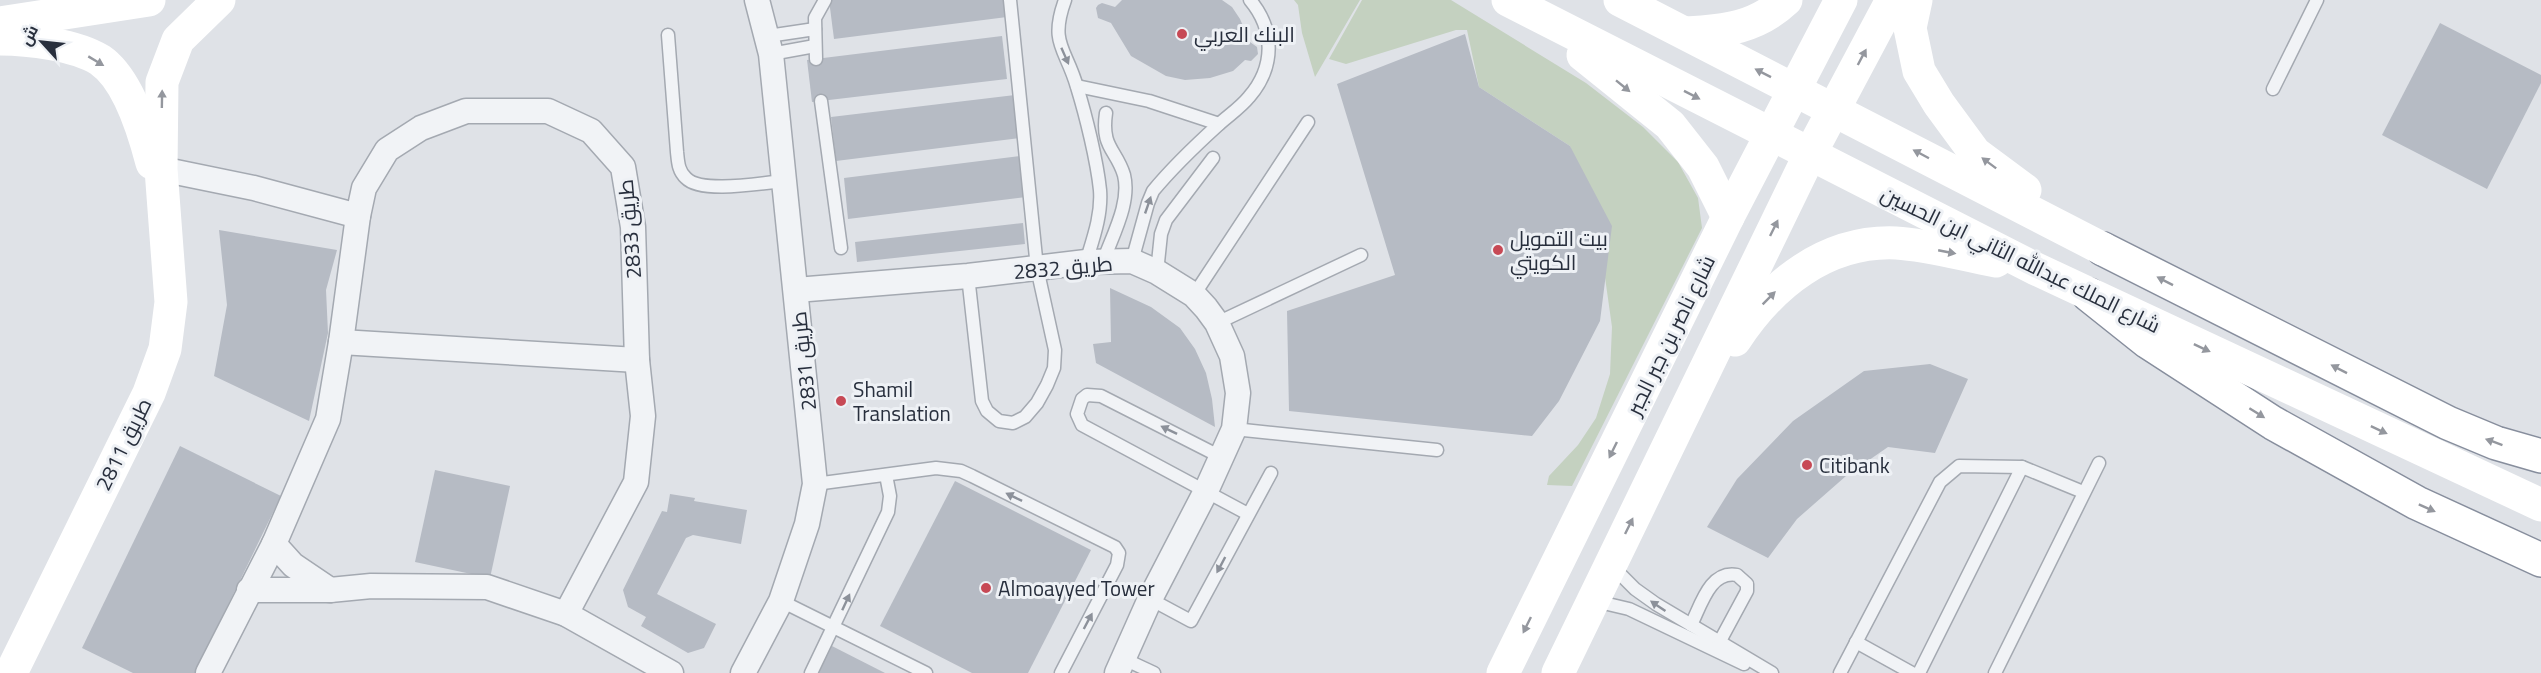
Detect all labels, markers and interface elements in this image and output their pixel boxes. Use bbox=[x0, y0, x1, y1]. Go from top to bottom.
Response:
north arrow bbox=[12, 12, 72, 72]
place label: البنك العربي bbox=[1194, 18, 1295, 51]
text: ش bbox=[13, 21, 44, 50]
marker: البنك العربي bbox=[1175, 27, 1189, 41]
one-way arrow bbox=[1060, 47, 1069, 64]
one-way arrow bbox=[1857, 48, 1867, 65]
one-way arrow bbox=[88, 55, 105, 66]
one-way arrow bbox=[1754, 68, 1771, 78]
one-way arrow bbox=[1615, 80, 1630, 92]
one-way arrow bbox=[157, 89, 166, 108]
one-way arrow bbox=[1683, 89, 1701, 99]
one-way arrow bbox=[1912, 149, 1929, 159]
one-way arrow bbox=[1982, 158, 1997, 170]
street label: شارع الملك عبدالله الثاني ابن الحسين bbox=[1875, 177, 2166, 342]
street label: طريق 2833 bbox=[609, 178, 649, 280]
one-way arrow bbox=[1144, 196, 1153, 214]
one-way arrow bbox=[1770, 219, 1779, 236]
place label: بيت التمويل الكويتي bbox=[1510, 222, 1608, 279]
marker: بيت التمويل الكويتي bbox=[1491, 243, 1505, 257]
street label: طريق 2832 bbox=[1012, 247, 1114, 287]
one-way arrow bbox=[1938, 248, 1957, 257]
street label: شارع ناصر بن جبر الجبر bbox=[1617, 249, 1723, 421]
one-way arrow bbox=[2157, 276, 2174, 285]
one-way arrow bbox=[1762, 292, 1776, 306]
street label: طريق 2831 bbox=[782, 310, 824, 412]
one-way arrow bbox=[2194, 344, 2211, 353]
one-way arrow bbox=[2331, 364, 2348, 374]
place label: Shamil Translation bbox=[853, 373, 951, 429]
street label: طريق 2811 bbox=[87, 392, 159, 496]
marker: Shamil Translation bbox=[834, 394, 848, 408]
one-way arrow bbox=[2249, 407, 2265, 418]
one-way arrow bbox=[1161, 426, 1178, 435]
one-way arrow bbox=[2371, 426, 2388, 435]
one-way arrow bbox=[2485, 436, 2503, 446]
one-way arrow bbox=[1608, 442, 1618, 459]
place label: Citibank bbox=[1819, 449, 1890, 481]
marker: Citibank bbox=[1800, 458, 1814, 472]
one-way arrow bbox=[1006, 493, 1023, 502]
one-way arrow bbox=[2419, 503, 2436, 512]
one-way arrow bbox=[1624, 517, 1634, 535]
one-way arrow bbox=[1216, 557, 1226, 574]
place label: Almoayyed Tower bbox=[998, 572, 1155, 604]
marker: Almoayyed Tower bbox=[979, 581, 993, 595]
one-way arrow bbox=[842, 593, 851, 610]
one-way arrow bbox=[1650, 601, 1666, 612]
one-way arrow bbox=[1083, 612, 1093, 630]
one-way arrow bbox=[1522, 617, 1532, 634]

